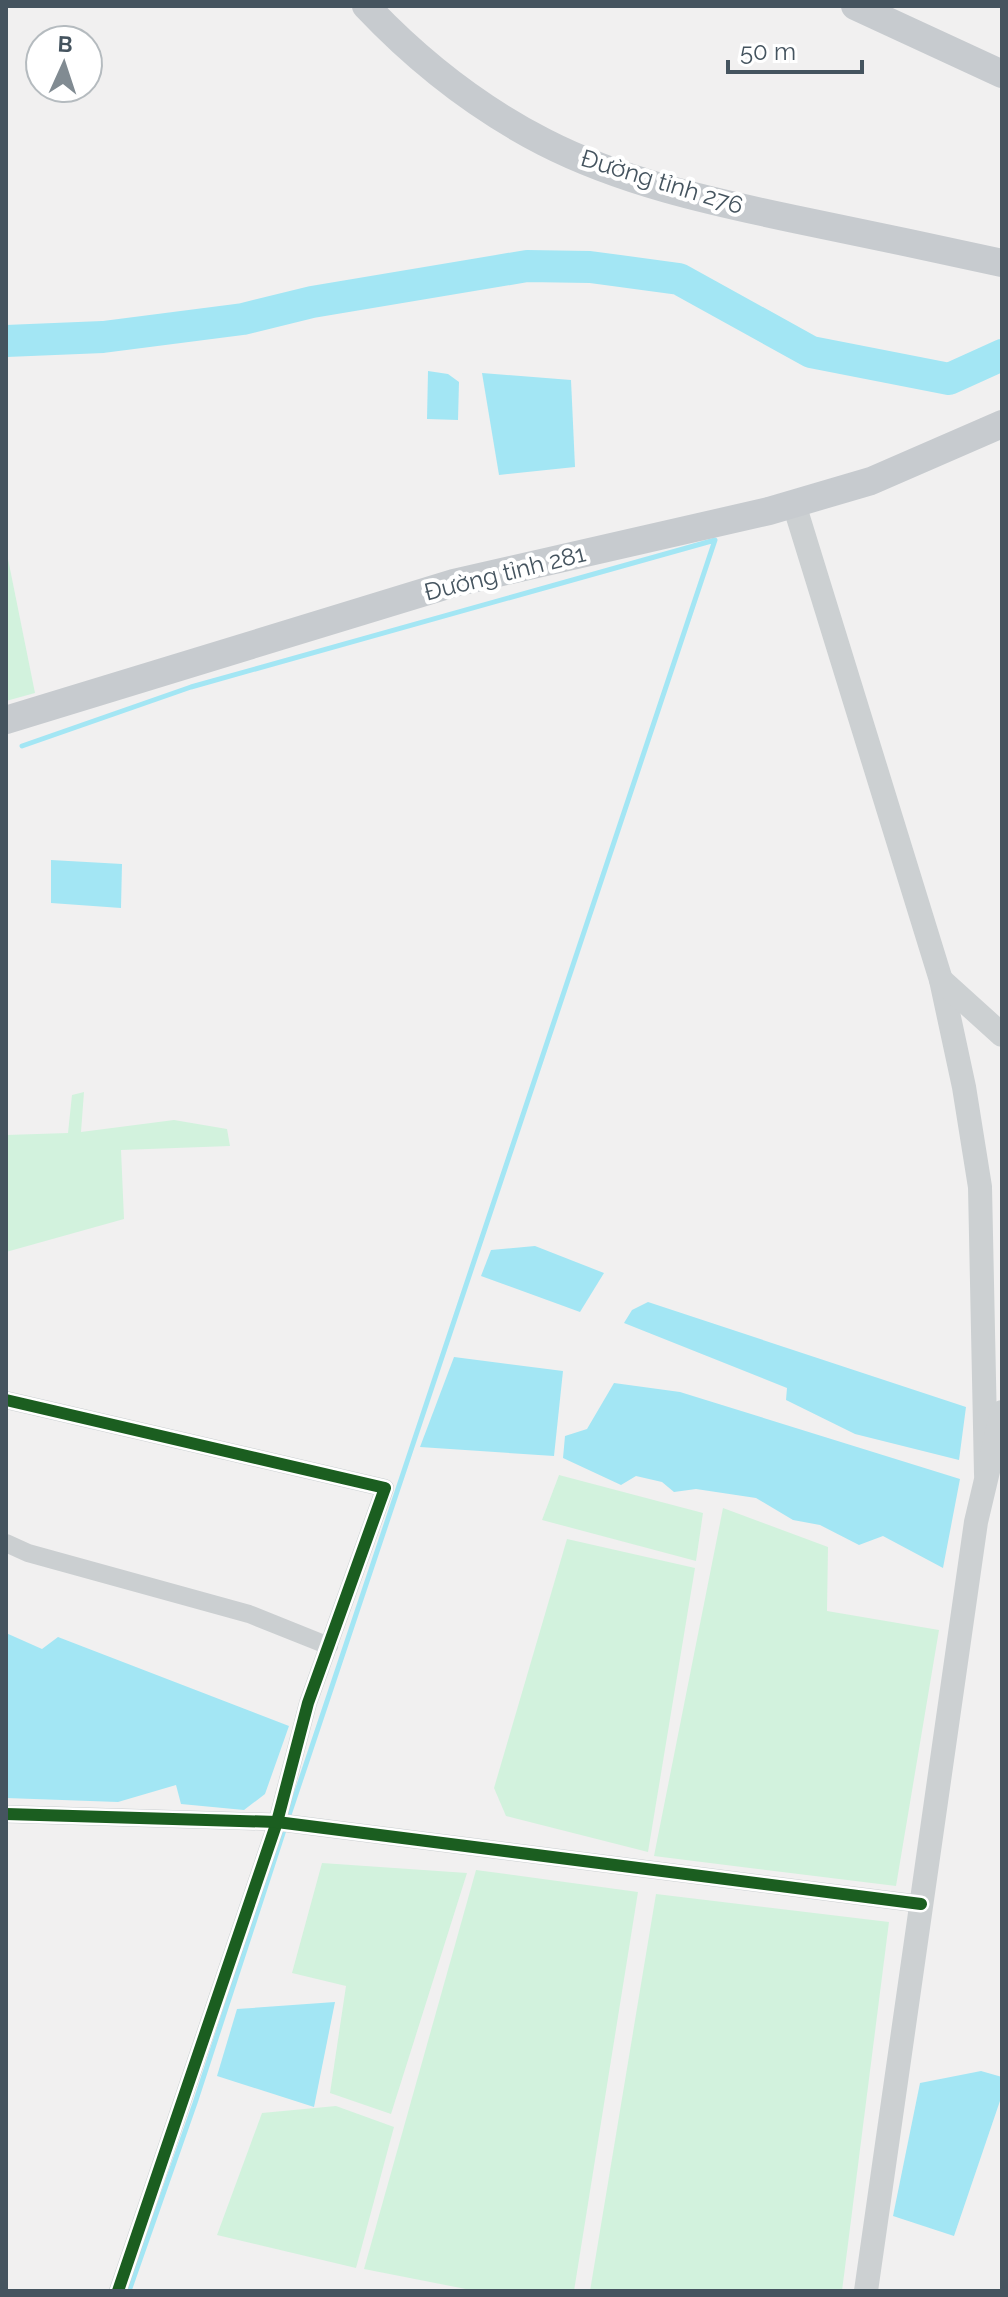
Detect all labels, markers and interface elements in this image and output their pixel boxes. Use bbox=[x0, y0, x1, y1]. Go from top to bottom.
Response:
north arrow bbox=[24, 24, 104, 104]
scale bar bbox=[728, 24, 862, 74]
text: B bbox=[57, 31, 73, 57]
text: 50 m bbox=[740, 37, 796, 66]
street label: Đường tỉnh 276 bbox=[578, 143, 747, 220]
street label: Đường tỉnh 281 bbox=[421, 538, 589, 607]

